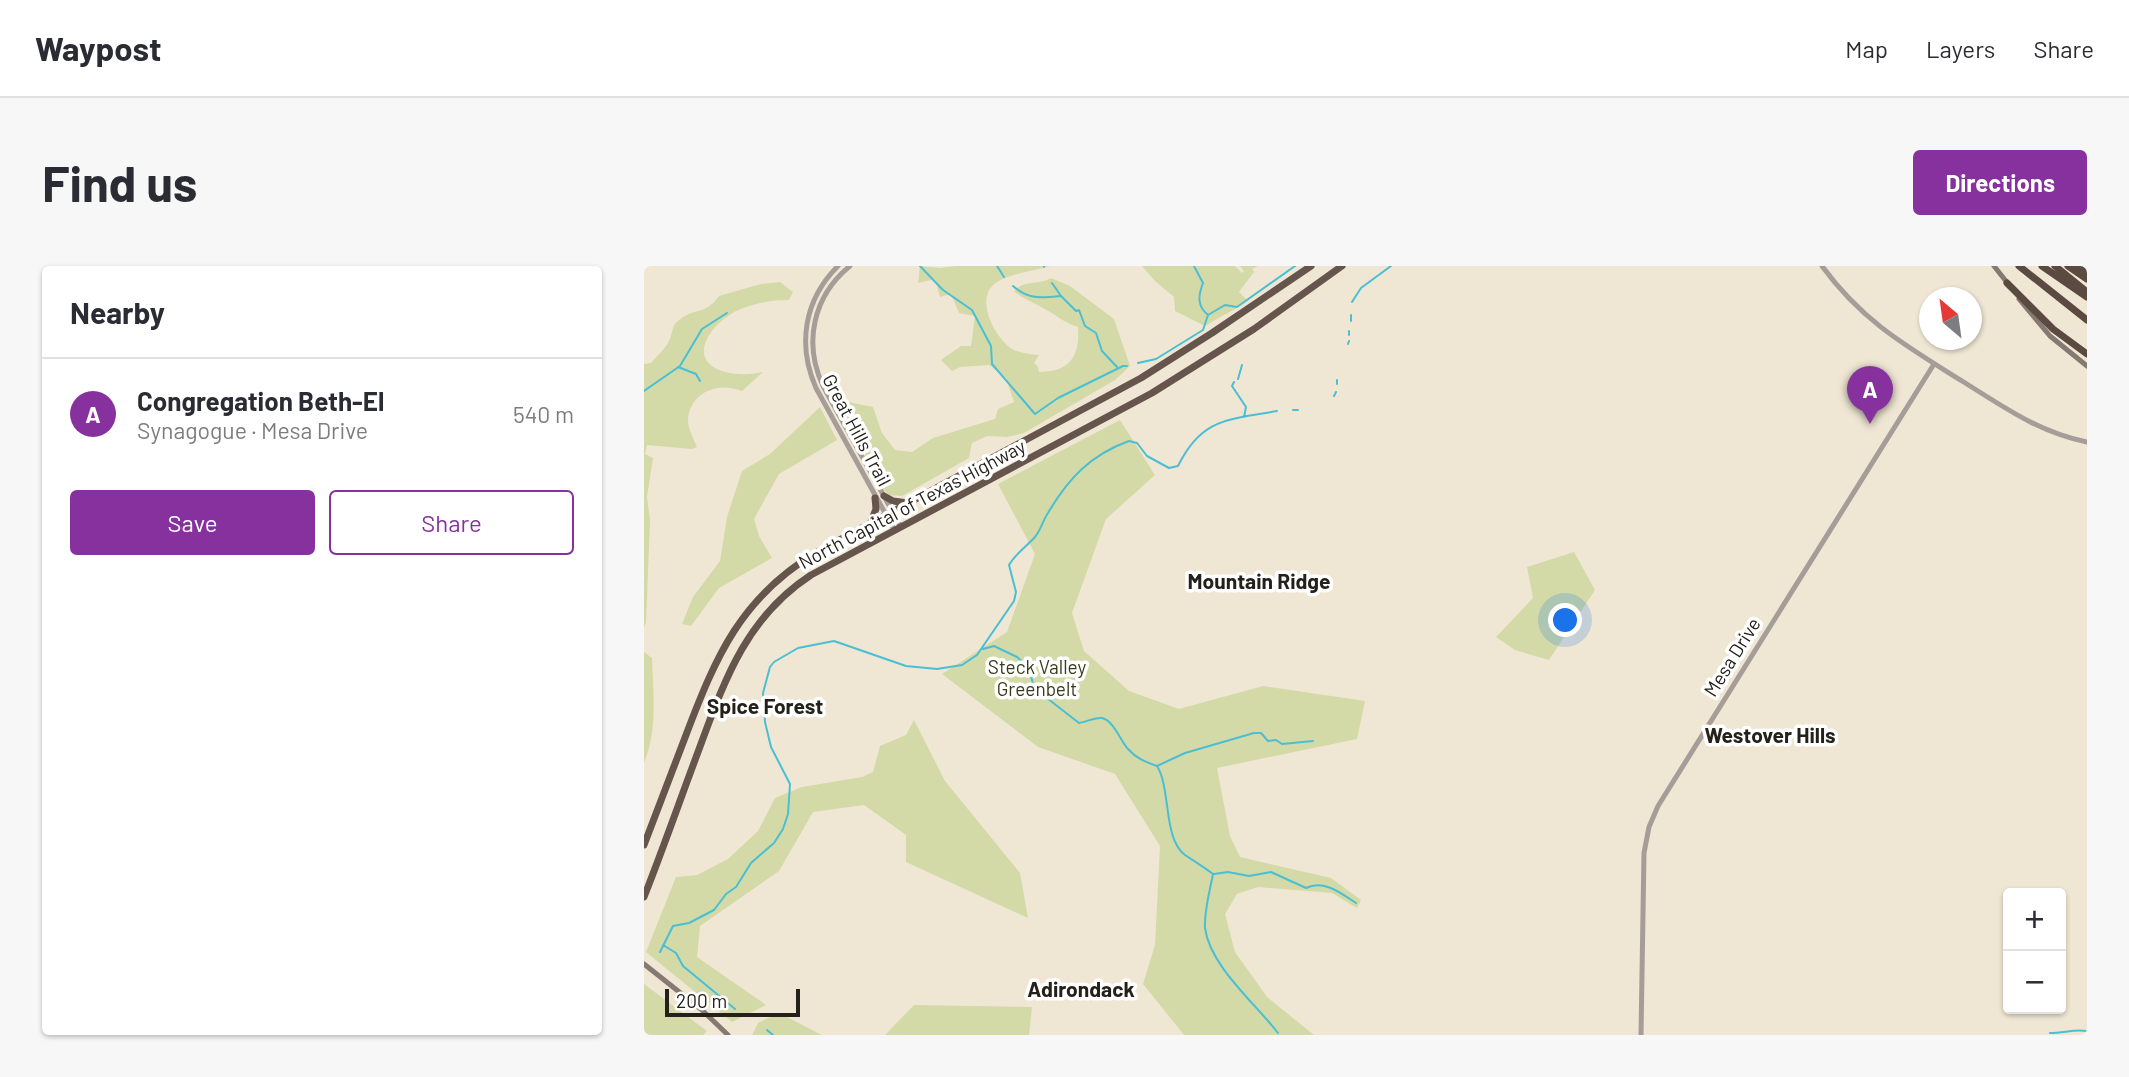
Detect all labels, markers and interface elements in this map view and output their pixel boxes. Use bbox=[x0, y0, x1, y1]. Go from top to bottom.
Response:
text: Waypost bbox=[35, 28, 162, 68]
text: Map bbox=[1845, 34, 1888, 63]
text: Layers bbox=[1926, 34, 1995, 63]
text: Share bbox=[2033, 34, 2094, 63]
button: Directions bbox=[1913, 150, 2087, 215]
text: Find us bbox=[42, 153, 197, 212]
north arrow bbox=[1919, 287, 1982, 350]
text: Nearby bbox=[70, 294, 165, 330]
pin: A bbox=[1847, 366, 1893, 424]
street label: Great Hills Trail bbox=[818, 370, 897, 490]
text: Congregation Beth-El bbox=[137, 385, 384, 416]
text: A bbox=[85, 400, 101, 428]
text: 540 m bbox=[513, 400, 574, 428]
text: Synagogue · Mesa Drive bbox=[137, 416, 368, 444]
street label: North Capital of Texas Highway bbox=[794, 434, 1029, 573]
button: Save bbox=[70, 490, 315, 555]
button: Share bbox=[329, 490, 574, 555]
district label: Mountain Ridge bbox=[1187, 568, 1331, 593]
your location bbox=[1548, 603, 1582, 637]
street label: Mesa Drive bbox=[1698, 613, 1765, 700]
park label: Steck Valley Greenbelt bbox=[988, 655, 1086, 700]
district label: Spice Forest bbox=[707, 693, 823, 718]
district label: Westover Hills bbox=[1704, 722, 1836, 747]
map controls bbox=[2003, 888, 2066, 1014]
button: + bbox=[2003, 888, 2066, 951]
button: − bbox=[2003, 951, 2066, 1014]
district label: Adirondack bbox=[1027, 976, 1135, 1001]
scale bar bbox=[665, 986, 800, 1018]
text: 200 m bbox=[676, 989, 727, 1012]

